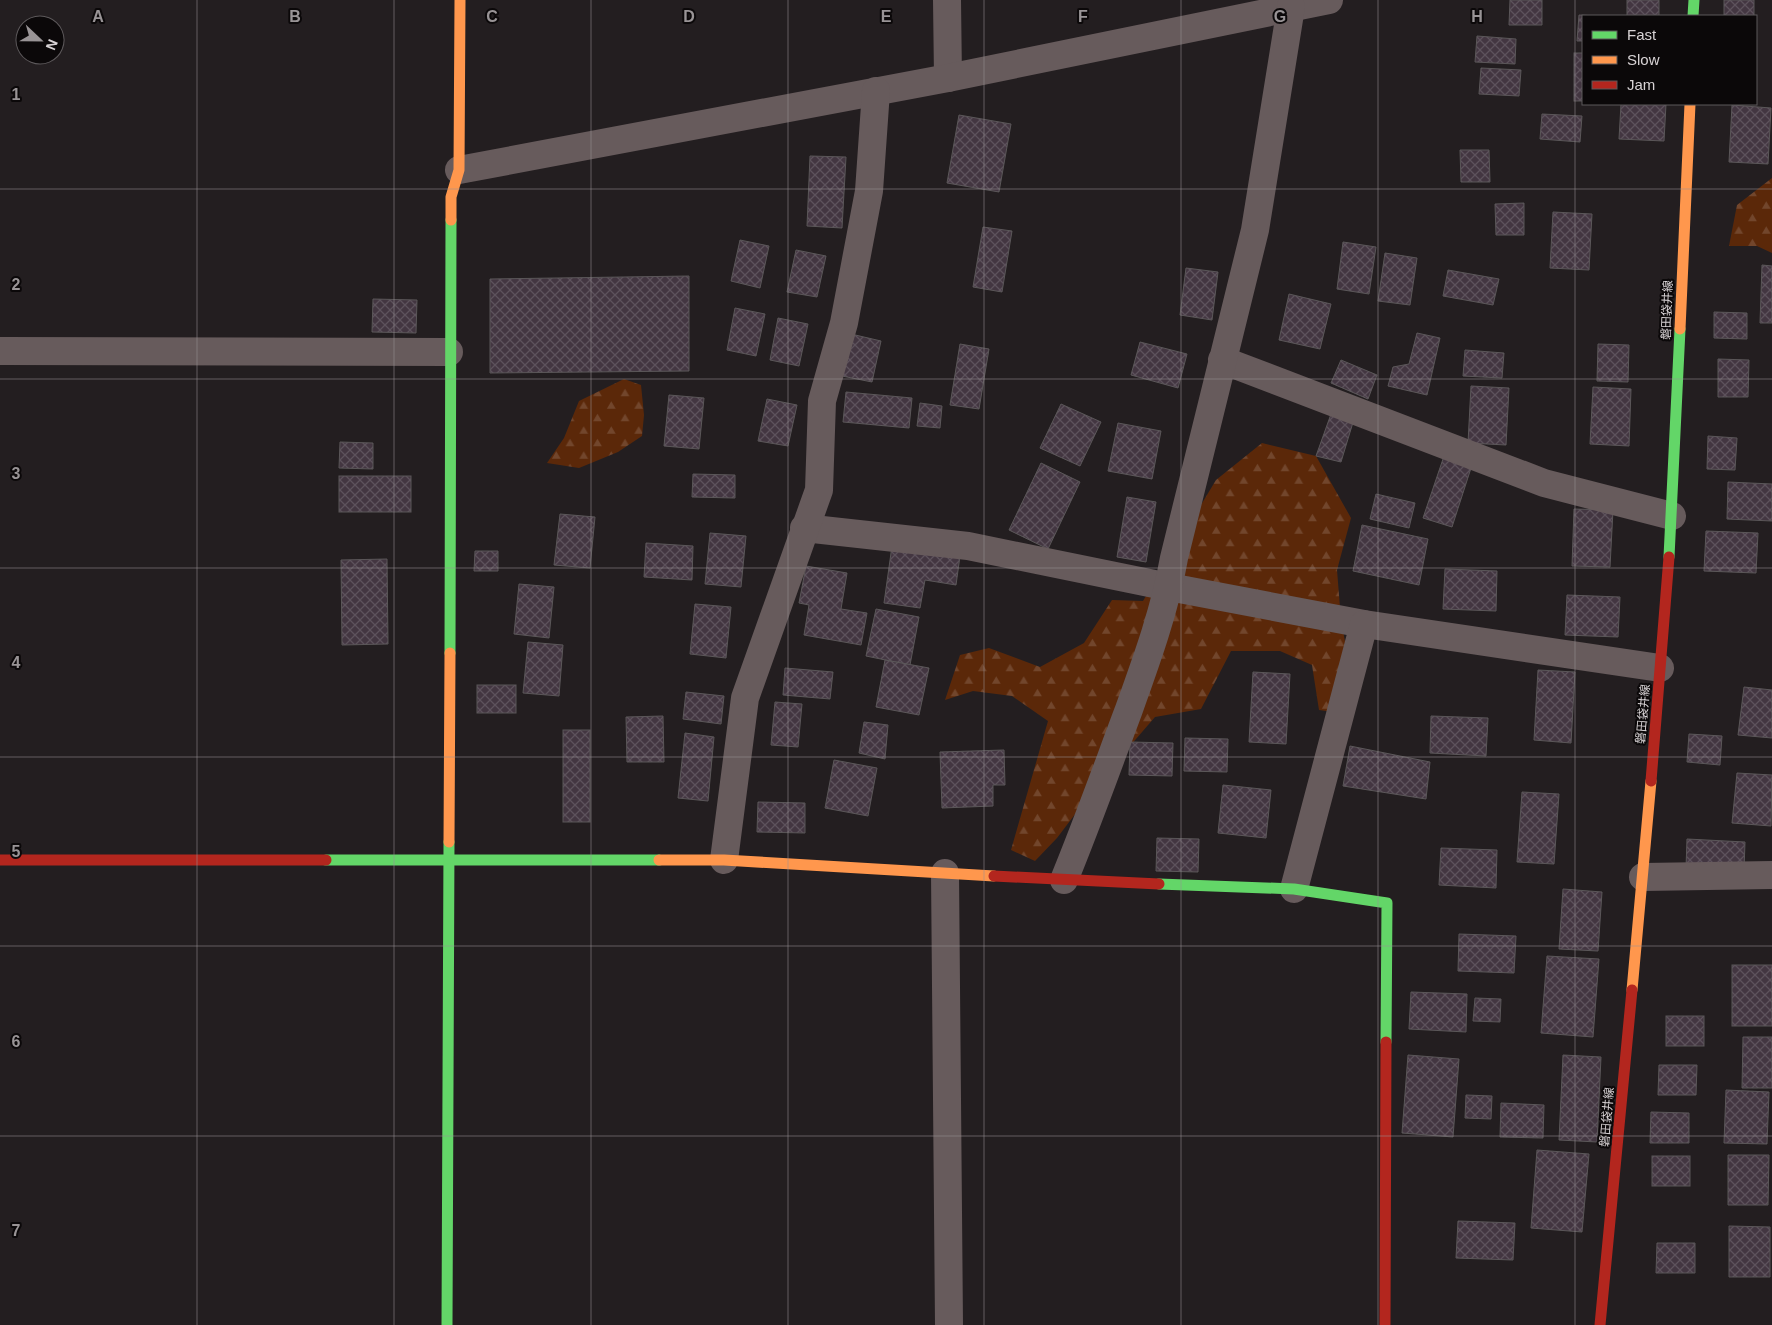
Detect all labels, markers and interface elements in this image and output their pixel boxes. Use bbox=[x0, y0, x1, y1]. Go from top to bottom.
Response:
text: A bbox=[92, 8, 104, 25]
text: B bbox=[289, 8, 301, 25]
text: C bbox=[486, 8, 498, 25]
text: D bbox=[683, 8, 695, 25]
text: E bbox=[881, 8, 892, 25]
text: F bbox=[1078, 8, 1088, 25]
text: G bbox=[1274, 8, 1286, 25]
text: H bbox=[1471, 8, 1483, 25]
north arrow bbox=[15, 15, 65, 65]
legend bbox=[1582, 15, 1757, 105]
text: Fast bbox=[1627, 26, 1657, 43]
text: N bbox=[43, 37, 61, 53]
text: Slow bbox=[1627, 51, 1660, 68]
text: Jam bbox=[1627, 76, 1655, 93]
text: 1 bbox=[12, 86, 21, 103]
text: 2 bbox=[12, 276, 21, 293]
street label: 磐田袋井線 bbox=[1659, 280, 1675, 340]
text: 3 bbox=[12, 465, 21, 482]
text: 4 bbox=[12, 654, 21, 671]
street label: 磐田袋井線 bbox=[1633, 683, 1653, 745]
text: 5 bbox=[12, 843, 21, 860]
text: 6 bbox=[12, 1033, 21, 1050]
street label: 磐田袋井線 bbox=[1597, 1086, 1617, 1148]
text: 7 bbox=[12, 1222, 21, 1239]

